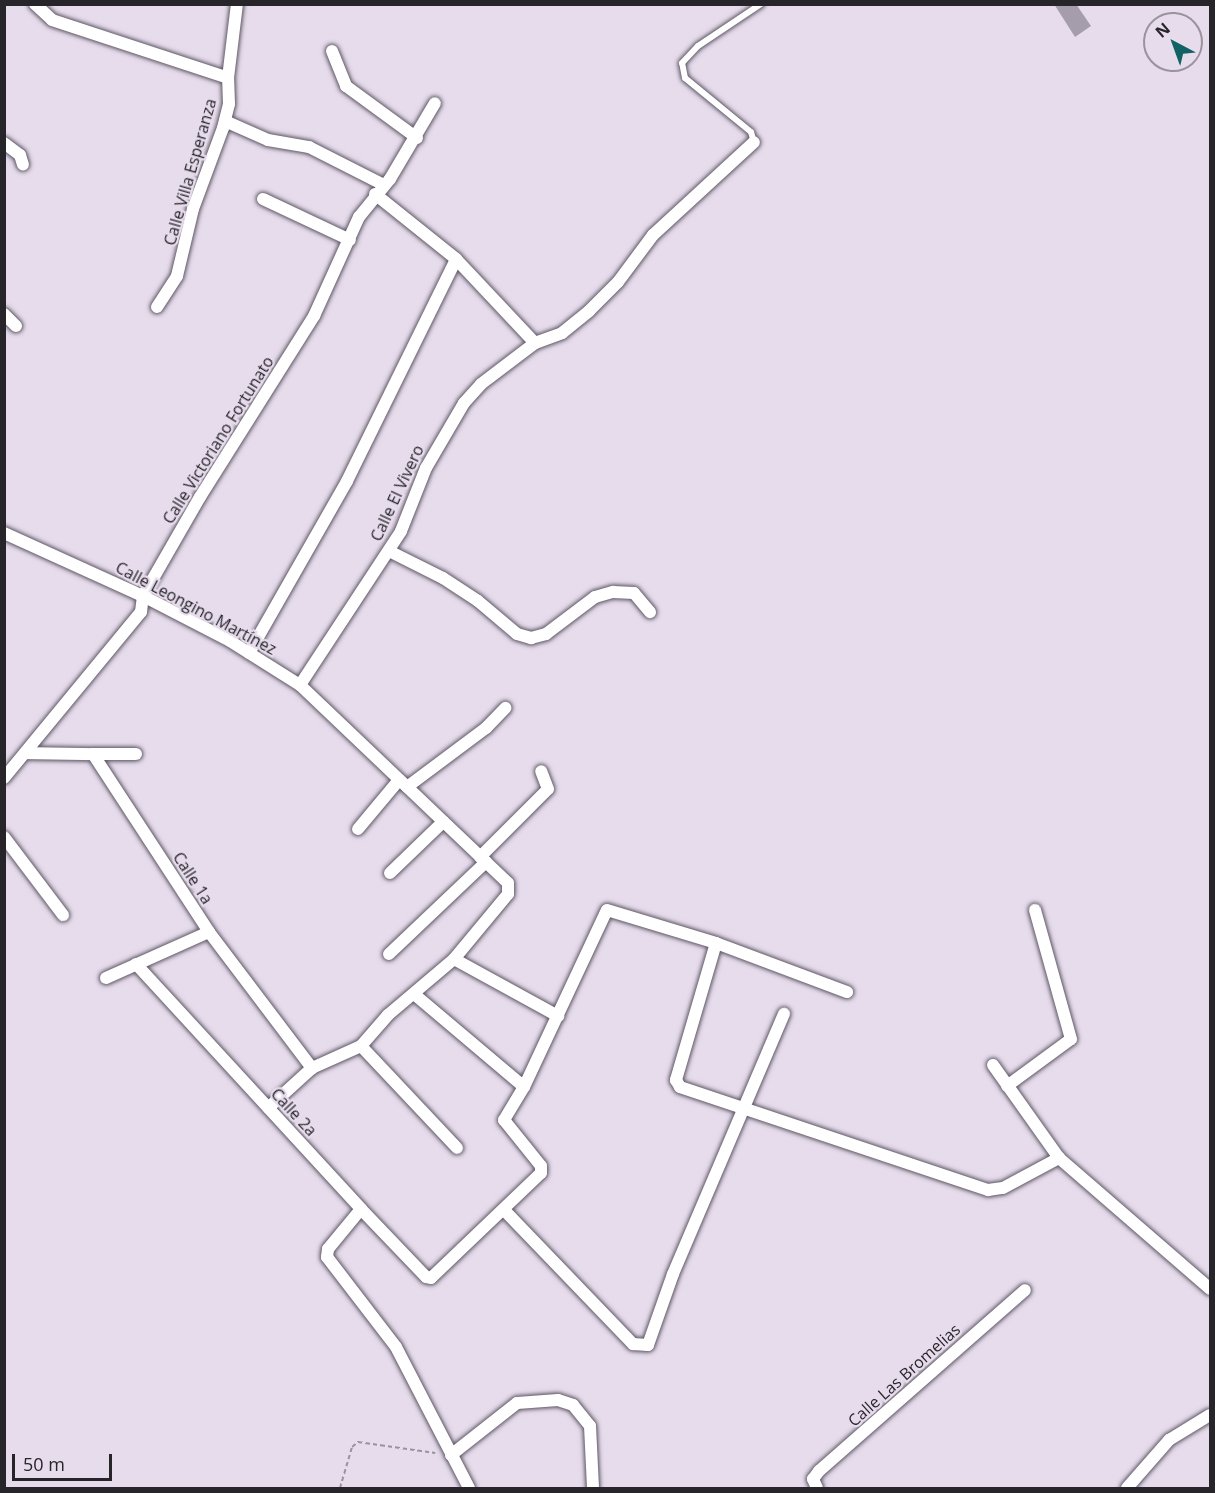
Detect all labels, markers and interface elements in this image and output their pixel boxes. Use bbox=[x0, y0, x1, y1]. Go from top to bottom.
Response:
north arrow bbox=[1143, 12, 1203, 72]
text: N bbox=[1150, 17, 1175, 43]
street label: Calle Villa Esperanza bbox=[160, 96, 220, 248]
street label: Calle Victoriano Fortunato bbox=[159, 353, 277, 527]
street label: Calle El Vivero bbox=[366, 442, 428, 544]
street label: Calle Leongino Martínez bbox=[112, 557, 280, 659]
street label: Calle 1a bbox=[169, 848, 217, 908]
street label: Calle 2a bbox=[267, 1084, 321, 1140]
street label: Calle Las Bromelias bbox=[844, 1320, 964, 1430]
scale bar bbox=[15, 1442, 116, 1480]
text: 50 m bbox=[23, 1452, 65, 1476]

